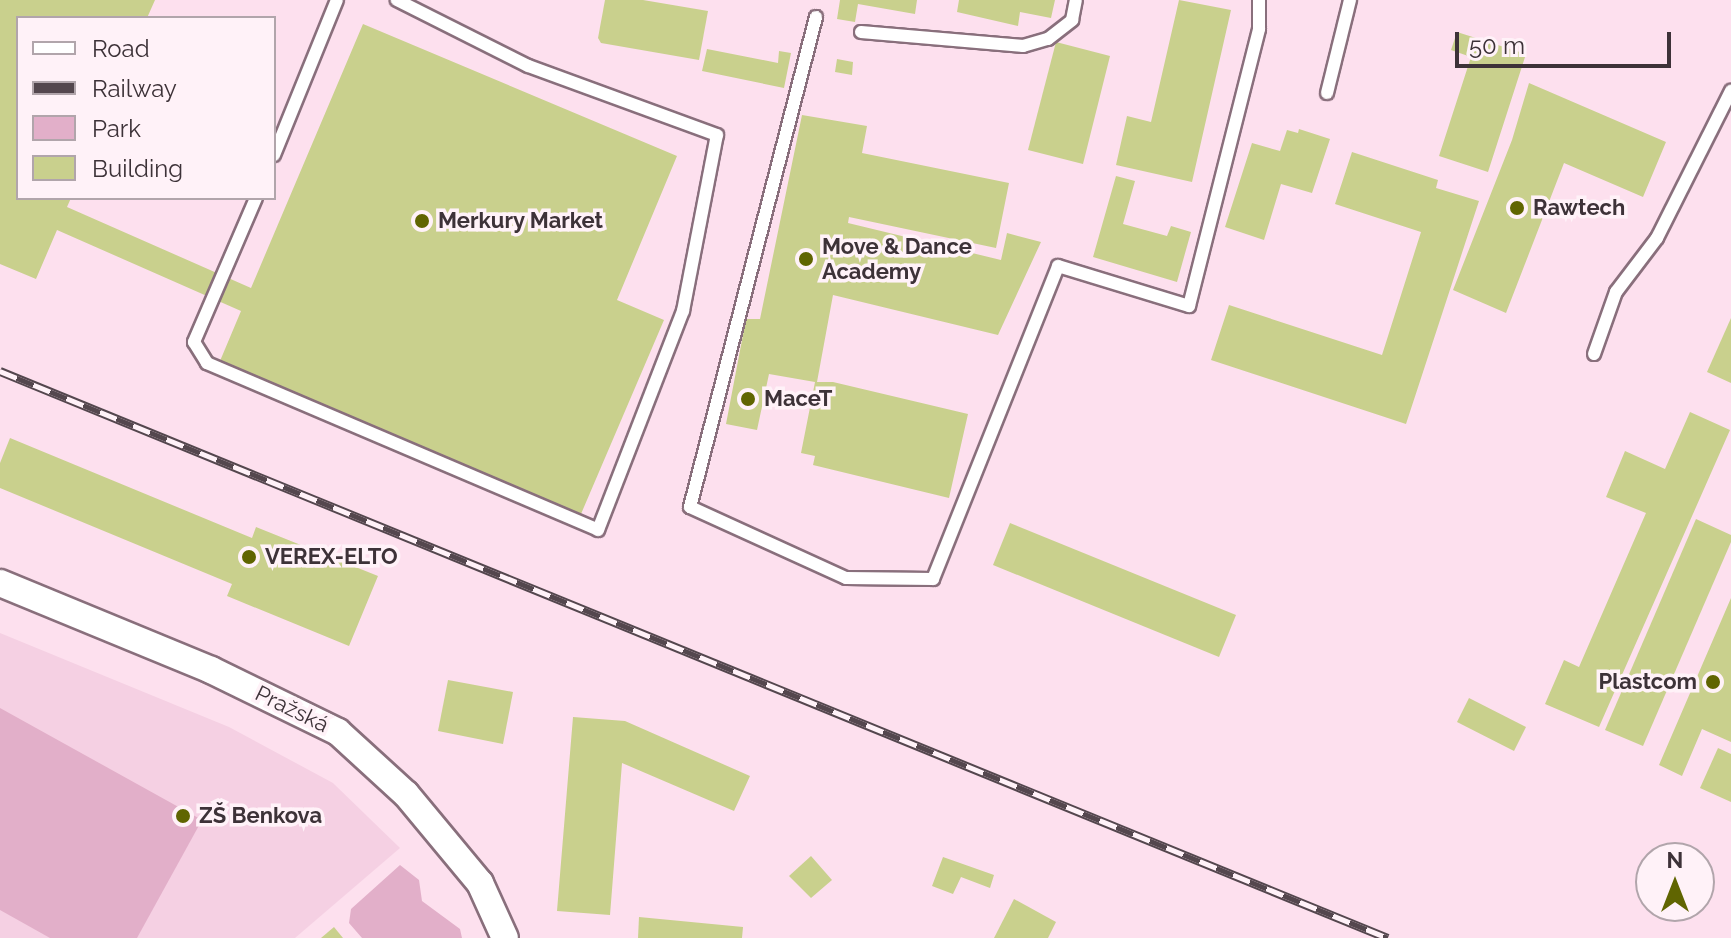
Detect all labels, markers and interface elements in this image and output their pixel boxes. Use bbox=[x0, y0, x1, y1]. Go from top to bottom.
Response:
legend bbox=[16, 16, 276, 200]
scale bar bbox=[1459, 16, 1675, 66]
text: 50 m bbox=[1469, 31, 1525, 60]
text: Road bbox=[92, 34, 150, 63]
text: Railway bbox=[92, 74, 177, 103]
text: Park bbox=[92, 114, 141, 143]
text: Building bbox=[92, 154, 183, 183]
place label: Rawtech bbox=[1533, 195, 1625, 221]
marker: Rawtech bbox=[1508, 199, 1526, 217]
place label: Merkury Market bbox=[438, 208, 604, 234]
marker: Merkury Market bbox=[413, 212, 431, 230]
place label: Move & Dance Academy bbox=[822, 233, 972, 284]
marker: Move & Dance Academy bbox=[797, 250, 815, 268]
place label: MaceT bbox=[764, 386, 832, 412]
marker: MaceT bbox=[739, 390, 757, 408]
place label: VEREX-ELTO bbox=[265, 544, 398, 570]
marker: VEREX-ELTO bbox=[240, 548, 258, 566]
place label: Plastcom bbox=[1598, 669, 1697, 695]
marker: Plastcom bbox=[1704, 673, 1722, 691]
street label: Pražská bbox=[251, 680, 333, 738]
place label: ZŠ Benkova bbox=[199, 803, 322, 829]
marker: ZŠ Benkova bbox=[174, 807, 192, 825]
north arrow bbox=[1635, 842, 1715, 922]
text: N bbox=[1667, 847, 1683, 873]

